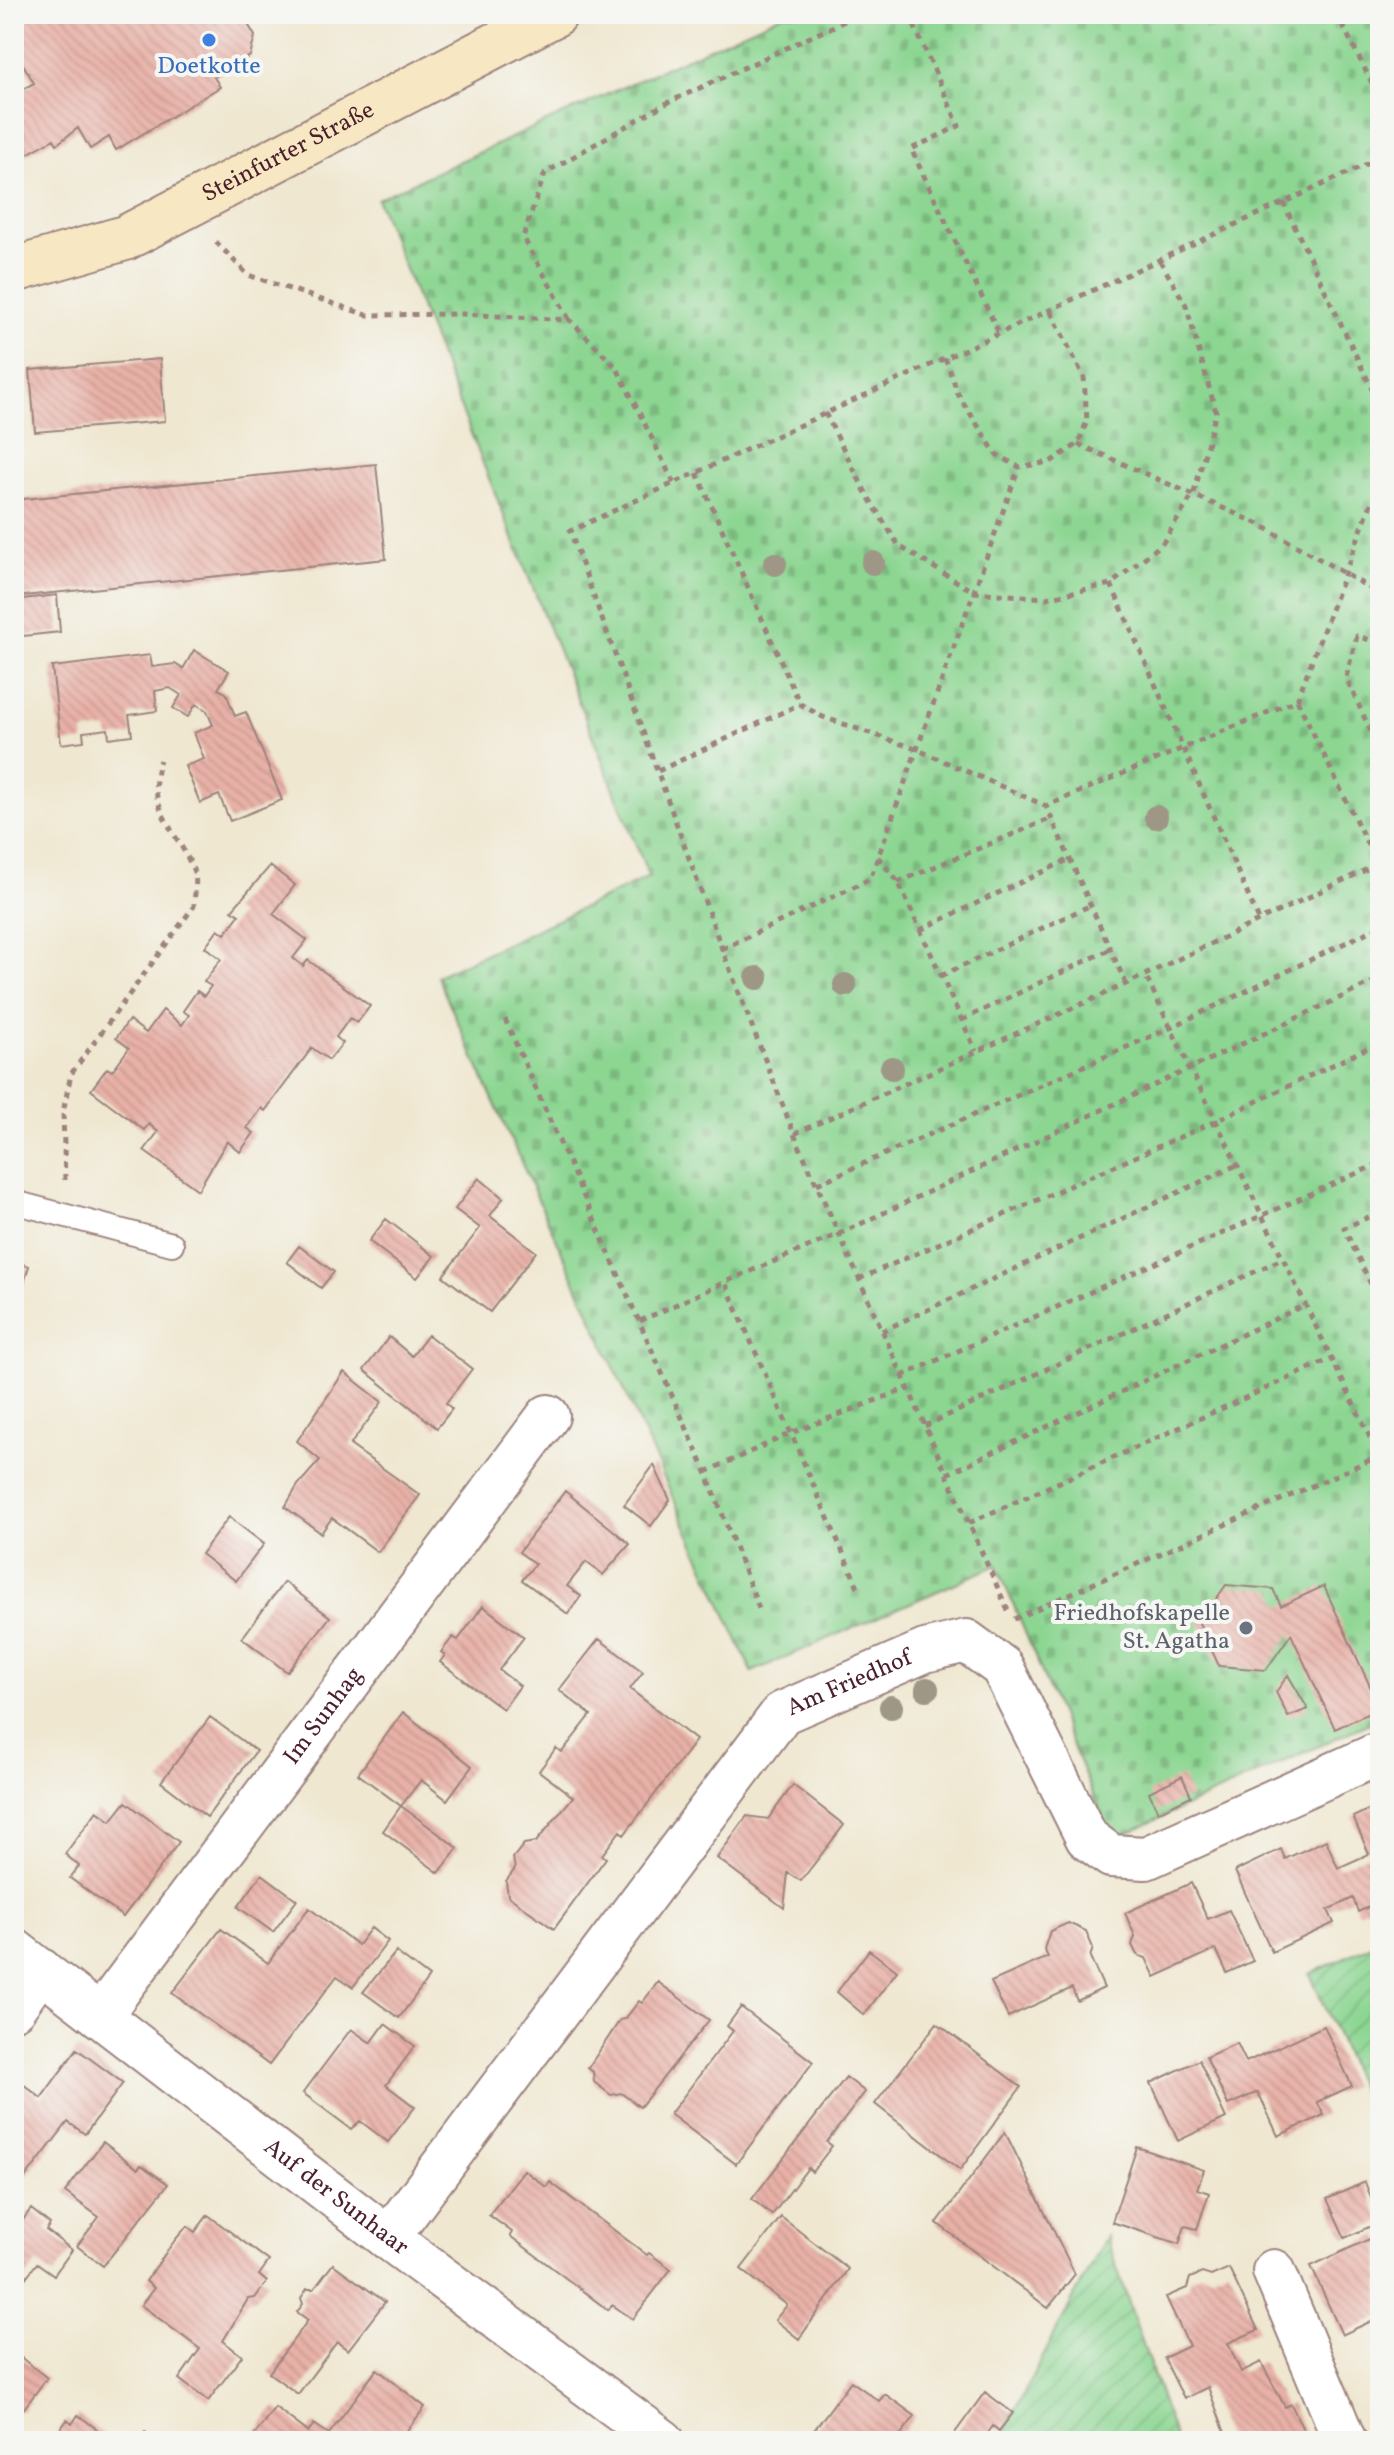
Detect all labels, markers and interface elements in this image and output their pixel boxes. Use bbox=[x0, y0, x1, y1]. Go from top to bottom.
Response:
marker: Doetkotte bbox=[200, 31, 218, 49]
place label: Doetkotte bbox=[157, 50, 261, 84]
street label: Steinfurter Straße bbox=[196, 94, 381, 212]
place label: Friedhofskapelle St. Agatha bbox=[1054, 1597, 1230, 1659]
marker: Friedhofskapelle St. Agatha bbox=[1237, 1619, 1255, 1637]
street label: Am Friedhof bbox=[782, 1641, 920, 1726]
street label: Im Sunhag bbox=[276, 1660, 372, 1772]
street label: Auf der Sunhaar bbox=[256, 2131, 415, 2264]

